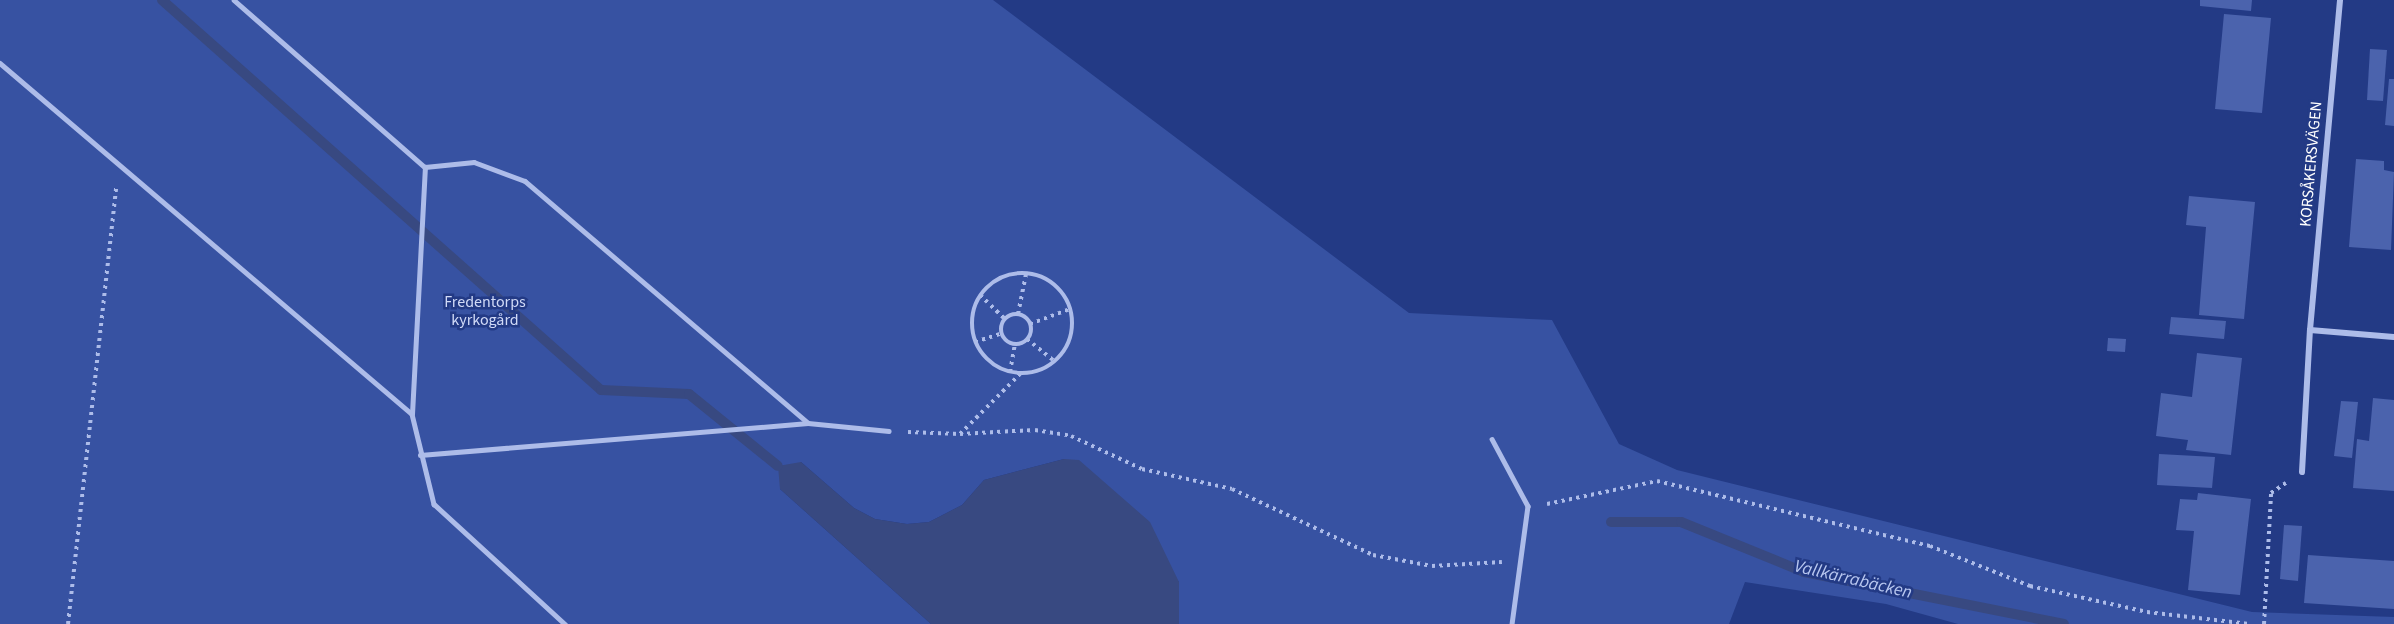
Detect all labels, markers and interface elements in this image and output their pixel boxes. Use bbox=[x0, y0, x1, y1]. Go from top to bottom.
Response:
street label: KORSÅKERSVÄGEN bbox=[2296, 100, 2326, 228]
park label: Fredentorps kyrkogård bbox=[444, 292, 526, 330]
water label: Vallkärrabäcken bbox=[1792, 556, 1914, 604]

